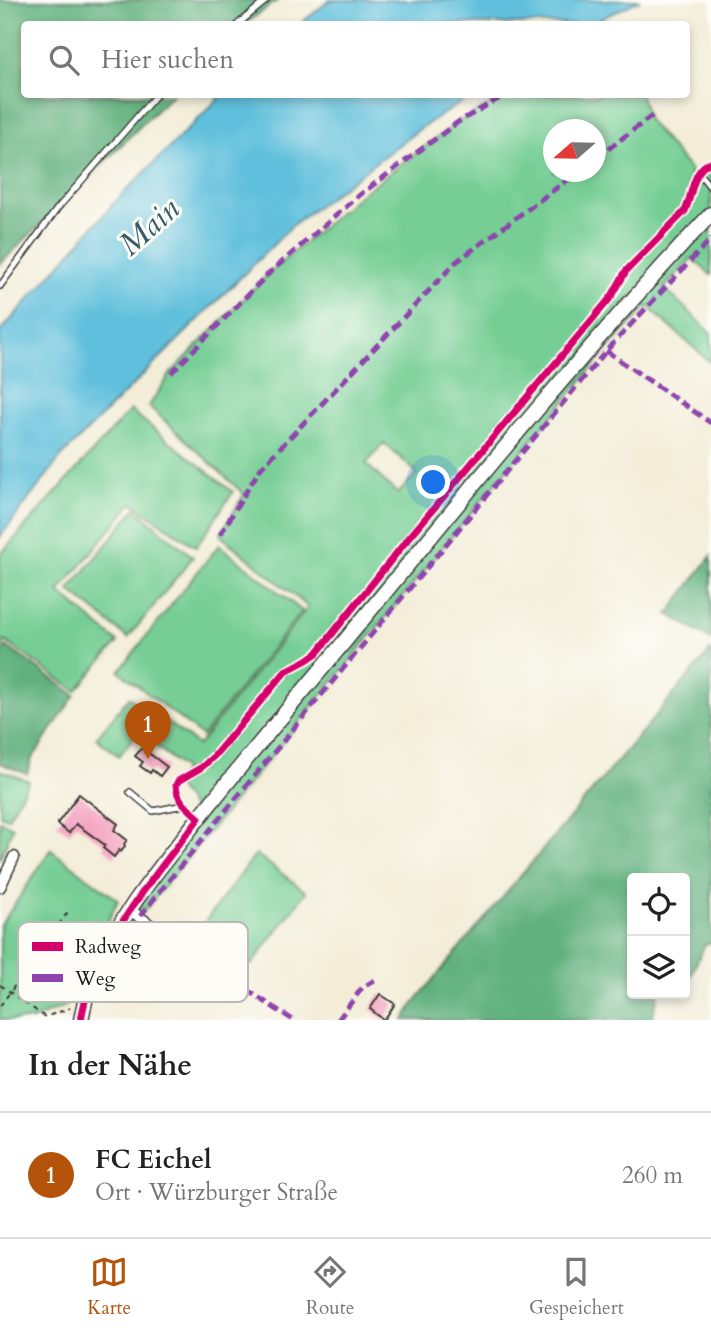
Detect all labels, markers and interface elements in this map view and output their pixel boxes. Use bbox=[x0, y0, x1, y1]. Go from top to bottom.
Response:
search box bbox=[21, 21, 690, 98]
icon: search bbox=[45, 41, 83, 79]
text: Hier suchen bbox=[101, 42, 234, 77]
north arrow bbox=[543, 119, 606, 182]
water label: Main bbox=[109, 188, 189, 266]
your location bbox=[416, 465, 450, 499]
pin: 1 bbox=[125, 701, 171, 759]
map controls bbox=[627, 873, 690, 999]
button: locate bbox=[627, 873, 690, 936]
legend bbox=[18, 922, 248, 1002]
text: Radweg bbox=[75, 934, 141, 960]
button: layers bbox=[627, 936, 690, 999]
text: Weg bbox=[74, 966, 116, 992]
text: In der Nähe bbox=[28, 1045, 192, 1086]
text: FC Eichel bbox=[95, 1142, 212, 1177]
text: 1 bbox=[45, 1160, 57, 1191]
text: 260 m bbox=[622, 1160, 683, 1191]
text: Ort · Würzburger Straße bbox=[95, 1177, 338, 1208]
tab: Karte bbox=[87, 1253, 131, 1321]
tab: Route bbox=[306, 1253, 354, 1321]
tab: Gespeichert bbox=[529, 1253, 624, 1321]

